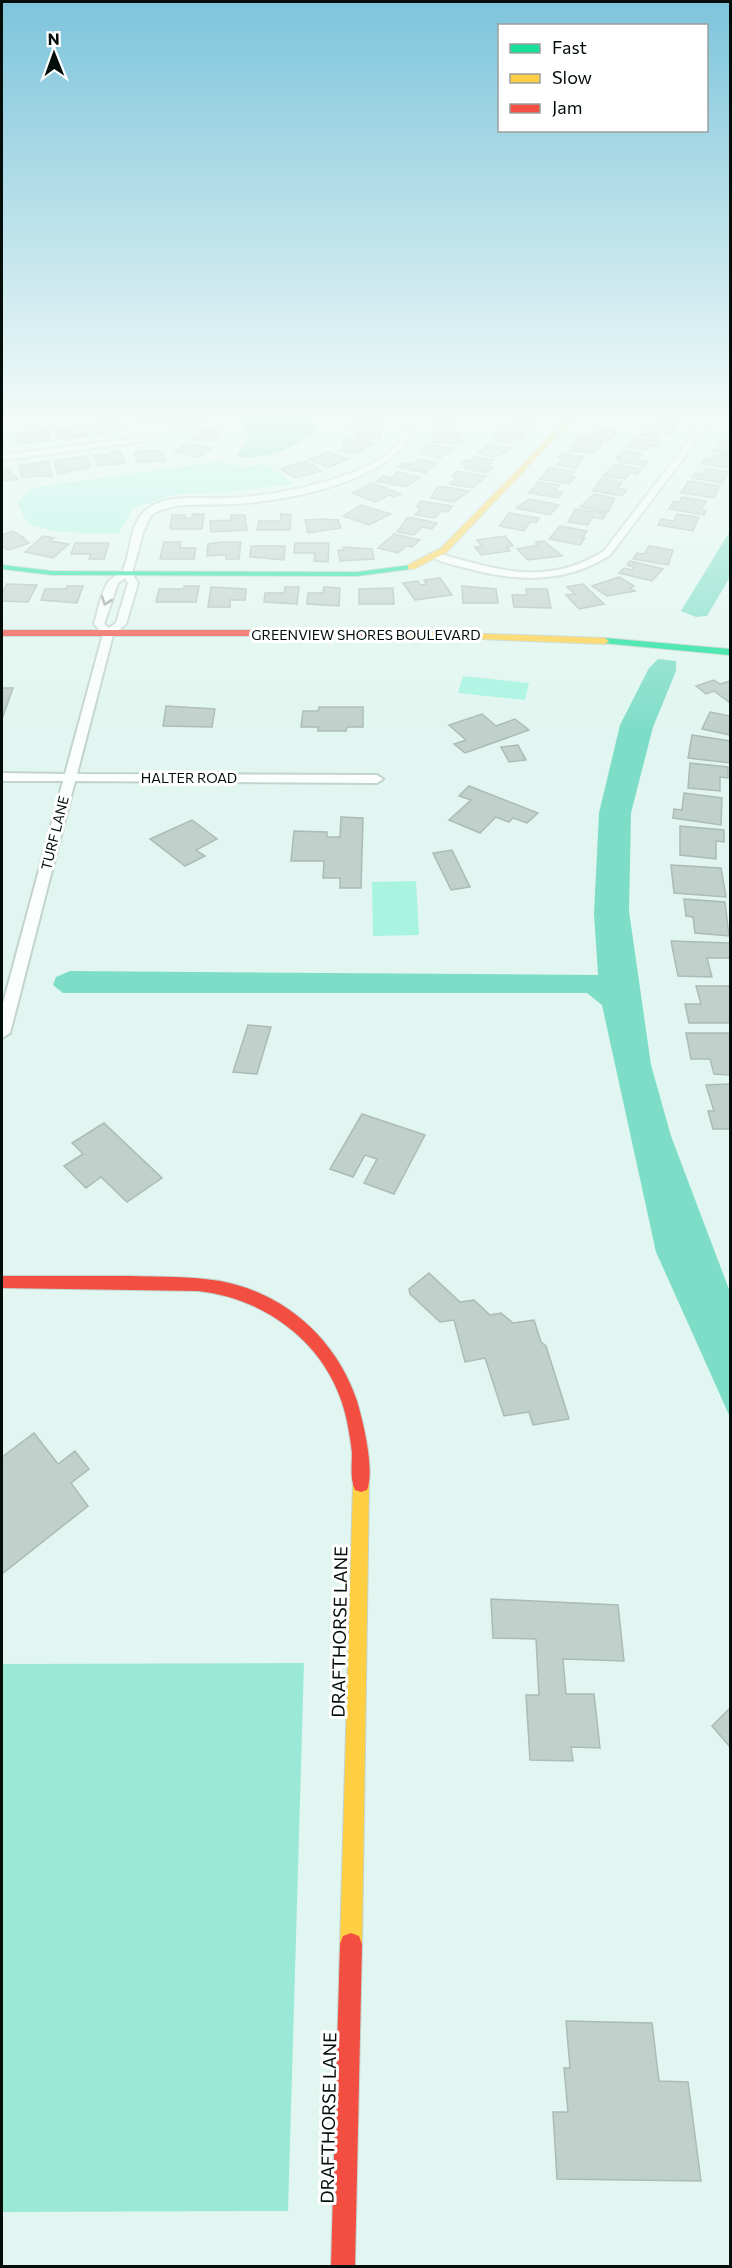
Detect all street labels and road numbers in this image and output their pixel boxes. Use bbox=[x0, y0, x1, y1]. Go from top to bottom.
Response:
street label: GREENVIEW SHORES BOULEVARD bbox=[251, 626, 481, 643]
street label: HALTER ROAD bbox=[141, 769, 237, 786]
street label: TURF LANE bbox=[37, 794, 72, 872]
street label: DRAFTHORSE LANE bbox=[327, 1546, 351, 1718]
street label: DRAFTHORSE LANE bbox=[316, 2032, 340, 2204]

